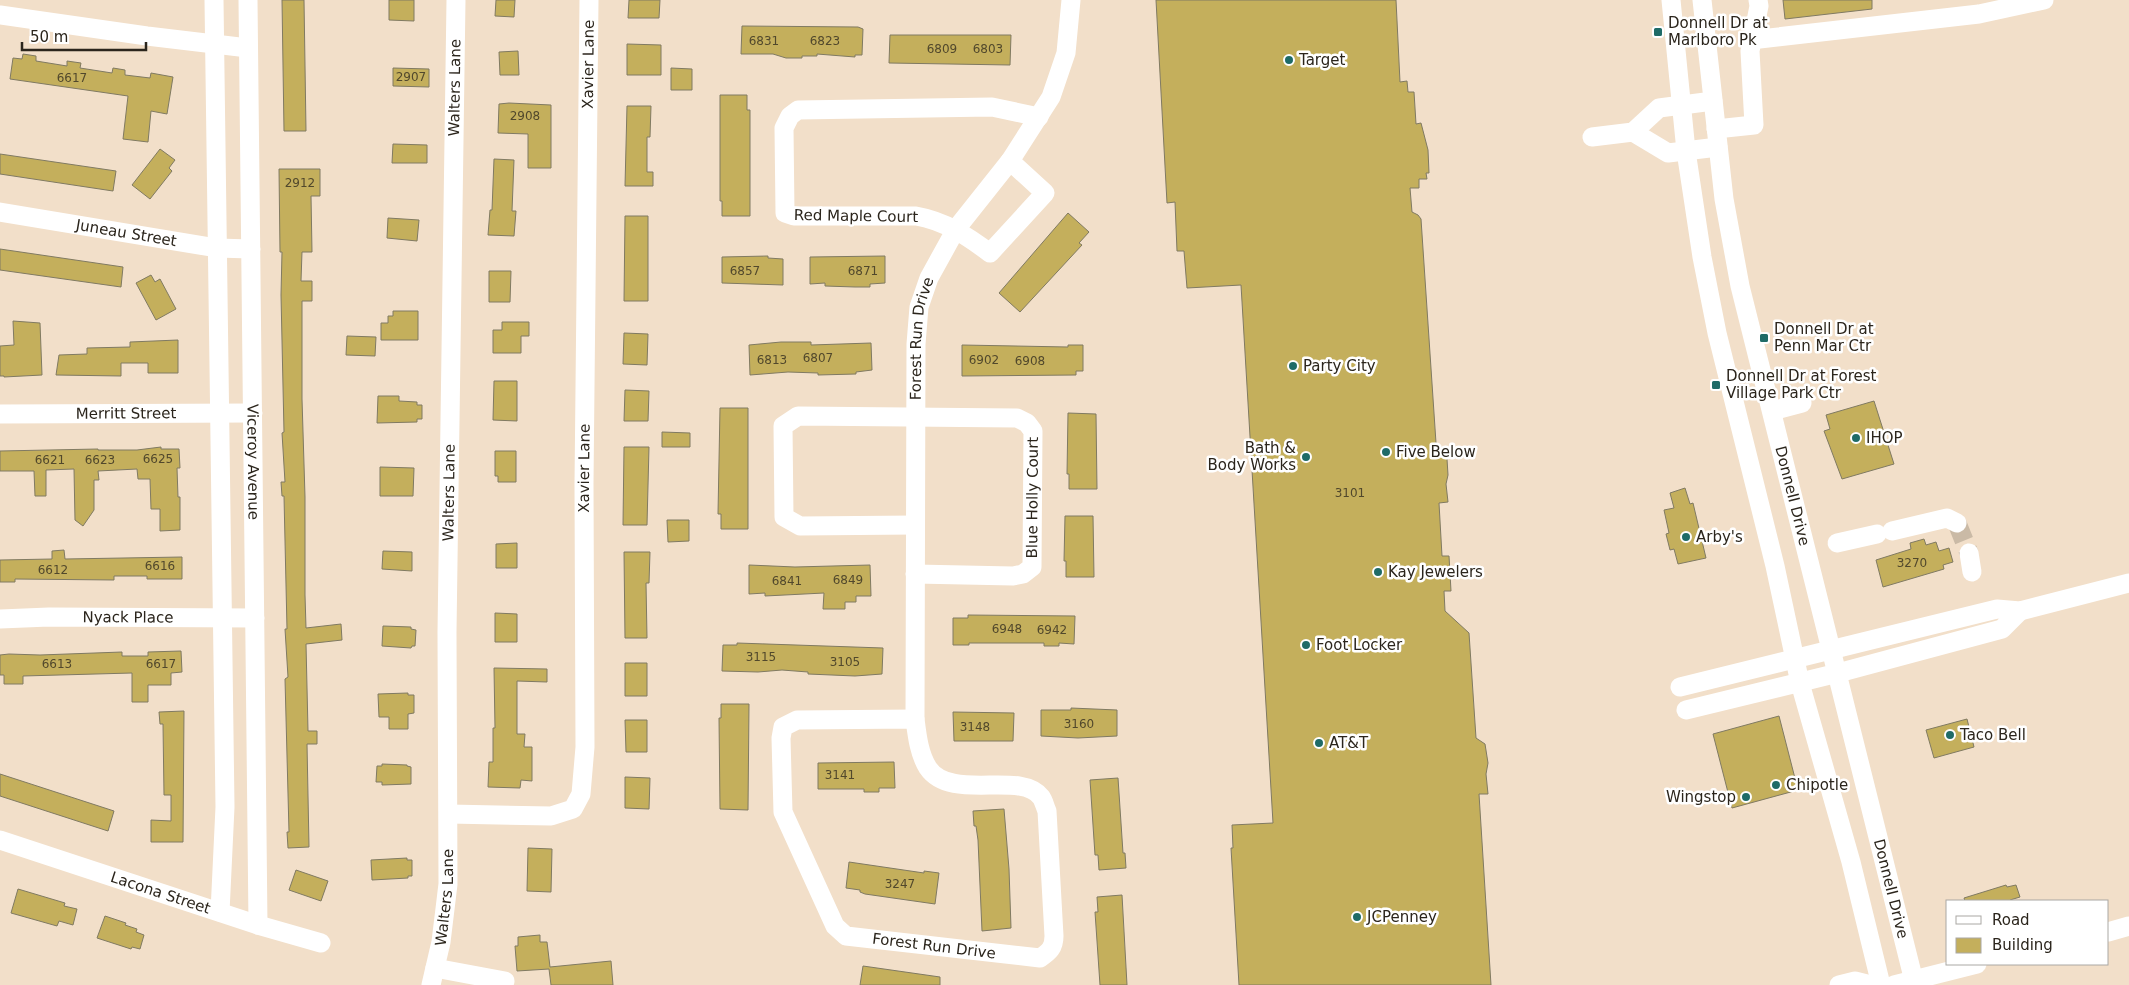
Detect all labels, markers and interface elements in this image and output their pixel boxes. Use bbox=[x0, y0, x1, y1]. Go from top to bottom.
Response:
place label: Donnell Dr at Marlboro Pk bbox=[1668, 14, 1768, 49]
scale bar bbox=[22, 20, 146, 52]
street label: Xavier Lane bbox=[579, 20, 598, 109]
marker: Donnell Dr at Marlboro Pk bbox=[1652, 26, 1664, 38]
text: 50 m bbox=[30, 28, 68, 46]
house number: 6831 bbox=[749, 34, 779, 48]
house number: 6823 bbox=[810, 34, 840, 48]
street label: Walters Lane bbox=[445, 39, 464, 136]
house number: 6809 bbox=[927, 42, 957, 56]
house number: 6803 bbox=[973, 42, 1003, 56]
place label: Target bbox=[1298, 51, 1346, 69]
marker: Target bbox=[1283, 54, 1295, 66]
house number: 2907 bbox=[396, 70, 426, 84]
house number: 6617 bbox=[57, 71, 87, 85]
house number: 2908 bbox=[510, 109, 540, 123]
house number: 2912 bbox=[285, 176, 315, 190]
street label: Red Maple Court bbox=[794, 206, 918, 226]
street label: Juneau Street bbox=[74, 216, 178, 250]
house number: 6857 bbox=[730, 264, 760, 278]
house number: 6871 bbox=[848, 264, 878, 278]
street label: Forest Run Drive bbox=[907, 275, 938, 400]
place label: Donnell Dr at Penn Mar Ctr bbox=[1774, 320, 1874, 355]
marker: Donnell Dr at Penn Mar Ctr bbox=[1758, 332, 1770, 344]
house number: 6807 bbox=[803, 351, 833, 365]
house number: 6813 bbox=[757, 353, 787, 367]
house number: 6902 bbox=[969, 353, 999, 367]
house number: 6908 bbox=[1015, 354, 1045, 368]
place label: Party City bbox=[1303, 357, 1376, 375]
marker: Party City bbox=[1287, 360, 1299, 372]
place label: Donnell Dr at Forest Village Park Ctr bbox=[1726, 367, 1877, 402]
marker: Donnell Dr at Forest Village Park Ctr bbox=[1710, 379, 1722, 391]
street label: Merritt Street bbox=[76, 404, 176, 423]
street label: Viceroy Avenue bbox=[243, 404, 263, 520]
street label: Xavier Lane bbox=[575, 424, 594, 513]
place label: IHOP bbox=[1866, 429, 1903, 447]
marker: IHOP bbox=[1850, 432, 1862, 444]
street label: Blue Holly Court bbox=[1023, 437, 1042, 559]
place label: Bath & Body Works bbox=[1208, 439, 1296, 474]
place label: Five Below bbox=[1396, 443, 1476, 461]
street label: Walters Lane bbox=[439, 444, 459, 541]
street label: Donnell Drive bbox=[1771, 444, 1814, 548]
marker: Five Below bbox=[1380, 446, 1392, 458]
marker: Bath & Body Works bbox=[1300, 451, 1312, 463]
house number: 6625 bbox=[143, 452, 173, 466]
house number: 6621 bbox=[35, 453, 65, 467]
house number: 6623 bbox=[85, 453, 115, 467]
house number: 3101 bbox=[1335, 486, 1365, 500]
place label: Arby's bbox=[1696, 528, 1743, 546]
marker: Arby's bbox=[1680, 531, 1692, 543]
house number: 3270 bbox=[1897, 556, 1927, 570]
house number: 6616 bbox=[145, 559, 175, 573]
house number: 6612 bbox=[38, 563, 68, 577]
place label: Kay Jewelers bbox=[1388, 563, 1483, 581]
marker: Kay Jewelers bbox=[1372, 566, 1384, 578]
house number: 6849 bbox=[833, 573, 863, 587]
house number: 6841 bbox=[772, 574, 802, 588]
street label: Nyack Place bbox=[82, 608, 173, 627]
house number: 6948 bbox=[992, 622, 1022, 636]
house number: 6942 bbox=[1037, 623, 1067, 637]
place label: Foot Locker bbox=[1316, 636, 1403, 654]
marker: Foot Locker bbox=[1300, 639, 1312, 651]
house number: 3115 bbox=[746, 650, 776, 664]
house number: 3105 bbox=[830, 655, 860, 669]
house number: 6613 bbox=[42, 657, 72, 671]
house number: 6617 bbox=[146, 657, 176, 671]
house number: 3160 bbox=[1064, 717, 1094, 731]
house number: 3148 bbox=[960, 720, 990, 734]
place label: Taco Bell bbox=[1959, 726, 2026, 744]
marker: Taco Bell bbox=[1944, 729, 1956, 741]
place label: AT&T bbox=[1329, 734, 1369, 752]
marker: AT&T bbox=[1313, 737, 1325, 749]
house number: 3141 bbox=[825, 768, 855, 782]
place label: Chipotle bbox=[1786, 776, 1848, 794]
marker: Chipotle bbox=[1770, 779, 1782, 791]
place label: Wingstop bbox=[1666, 788, 1736, 806]
marker: Wingstop bbox=[1740, 791, 1752, 803]
street label: Donnell Drive bbox=[1870, 837, 1912, 940]
street label: Walters Lane bbox=[432, 849, 457, 947]
street label: Lacona Street bbox=[108, 868, 213, 918]
house number: 3247 bbox=[885, 877, 915, 891]
legend bbox=[1946, 900, 2109, 965]
place label: JCPenney bbox=[1366, 908, 1437, 926]
marker: JCPenney bbox=[1351, 911, 1363, 923]
text: Road bbox=[1992, 911, 2030, 929]
street label: Forest Run Drive bbox=[871, 929, 997, 963]
text: Building bbox=[1992, 936, 2053, 954]

